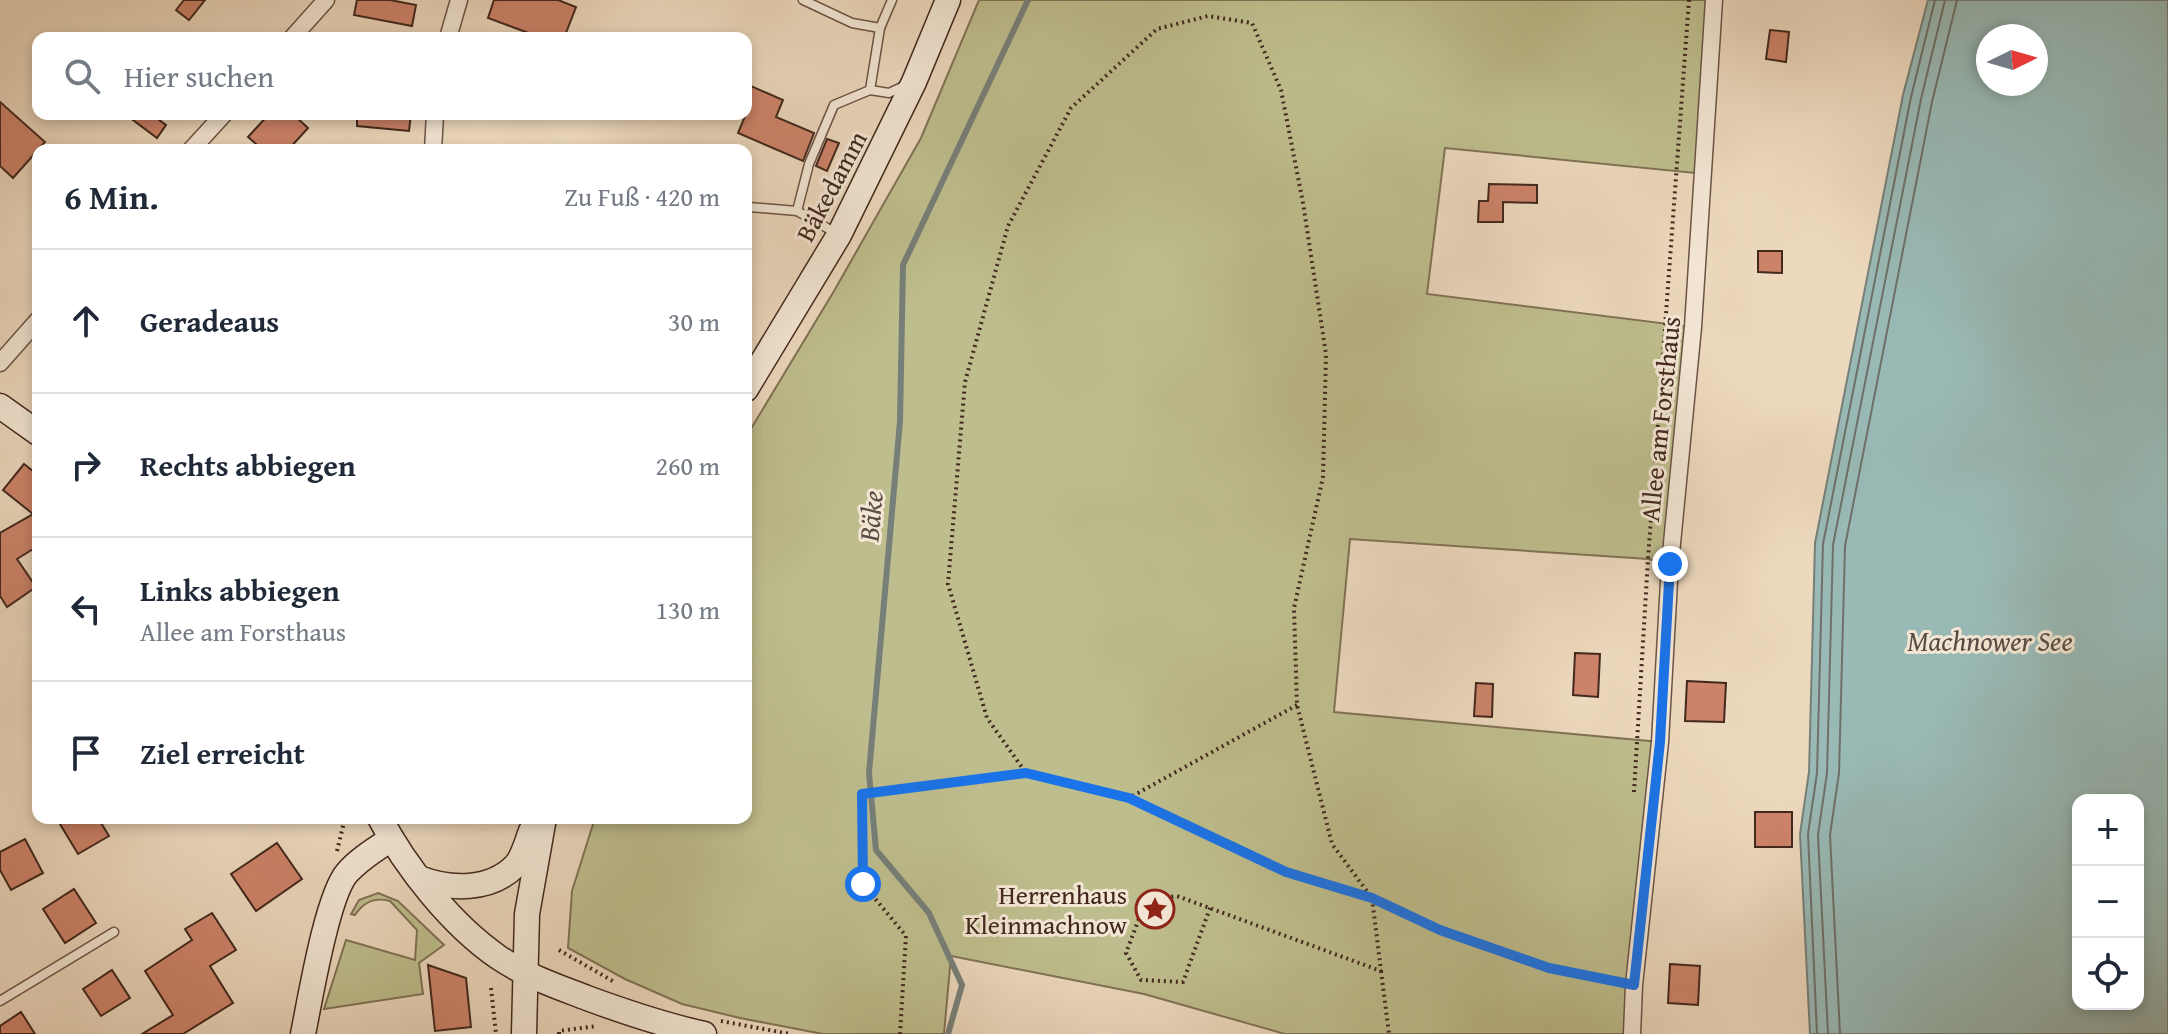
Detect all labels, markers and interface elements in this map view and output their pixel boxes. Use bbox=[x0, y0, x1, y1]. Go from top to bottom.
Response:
north arrow bbox=[1976, 24, 2048, 96]
search box bbox=[32, 32, 752, 120]
icon: search bbox=[60, 54, 104, 98]
text: Hier suchen bbox=[124, 54, 274, 98]
street label: Bäkedamm bbox=[785, 124, 877, 248]
text: 6 Min. bbox=[64, 172, 159, 221]
text: Zu Fuß · 420 m bbox=[564, 177, 720, 216]
icon: ahead bbox=[64, 299, 108, 343]
text: Geradeaus bbox=[140, 299, 279, 343]
text: 30 m bbox=[668, 302, 720, 341]
street label: Allee am Forsthaus bbox=[1630, 314, 1690, 524]
icon: right bbox=[64, 443, 108, 487]
text: Rechts abbiegen bbox=[140, 443, 356, 487]
text: 260 m bbox=[655, 446, 720, 485]
water label: Bäke bbox=[847, 489, 893, 544]
route end bbox=[1652, 546, 1688, 582]
text: Links abbiegen bbox=[140, 568, 340, 612]
icon: left bbox=[64, 587, 108, 631]
text: 130 m bbox=[655, 590, 720, 629]
text: Allee am Forsthaus bbox=[140, 612, 346, 651]
water label: Machnower See bbox=[1907, 620, 2073, 661]
icon: arrive bbox=[64, 731, 108, 775]
text: Ziel erreicht bbox=[140, 731, 305, 775]
map controls bbox=[2072, 794, 2144, 1010]
button: + bbox=[2072, 794, 2144, 866]
route start bbox=[845, 866, 881, 902]
button: − bbox=[2072, 866, 2144, 938]
place label: Herrenhaus Kleinmachnow bbox=[965, 875, 1128, 944]
place icon: Herrenhaus Kleinmachnow bbox=[1134, 888, 1176, 930]
button: locate bbox=[2072, 938, 2144, 1010]

